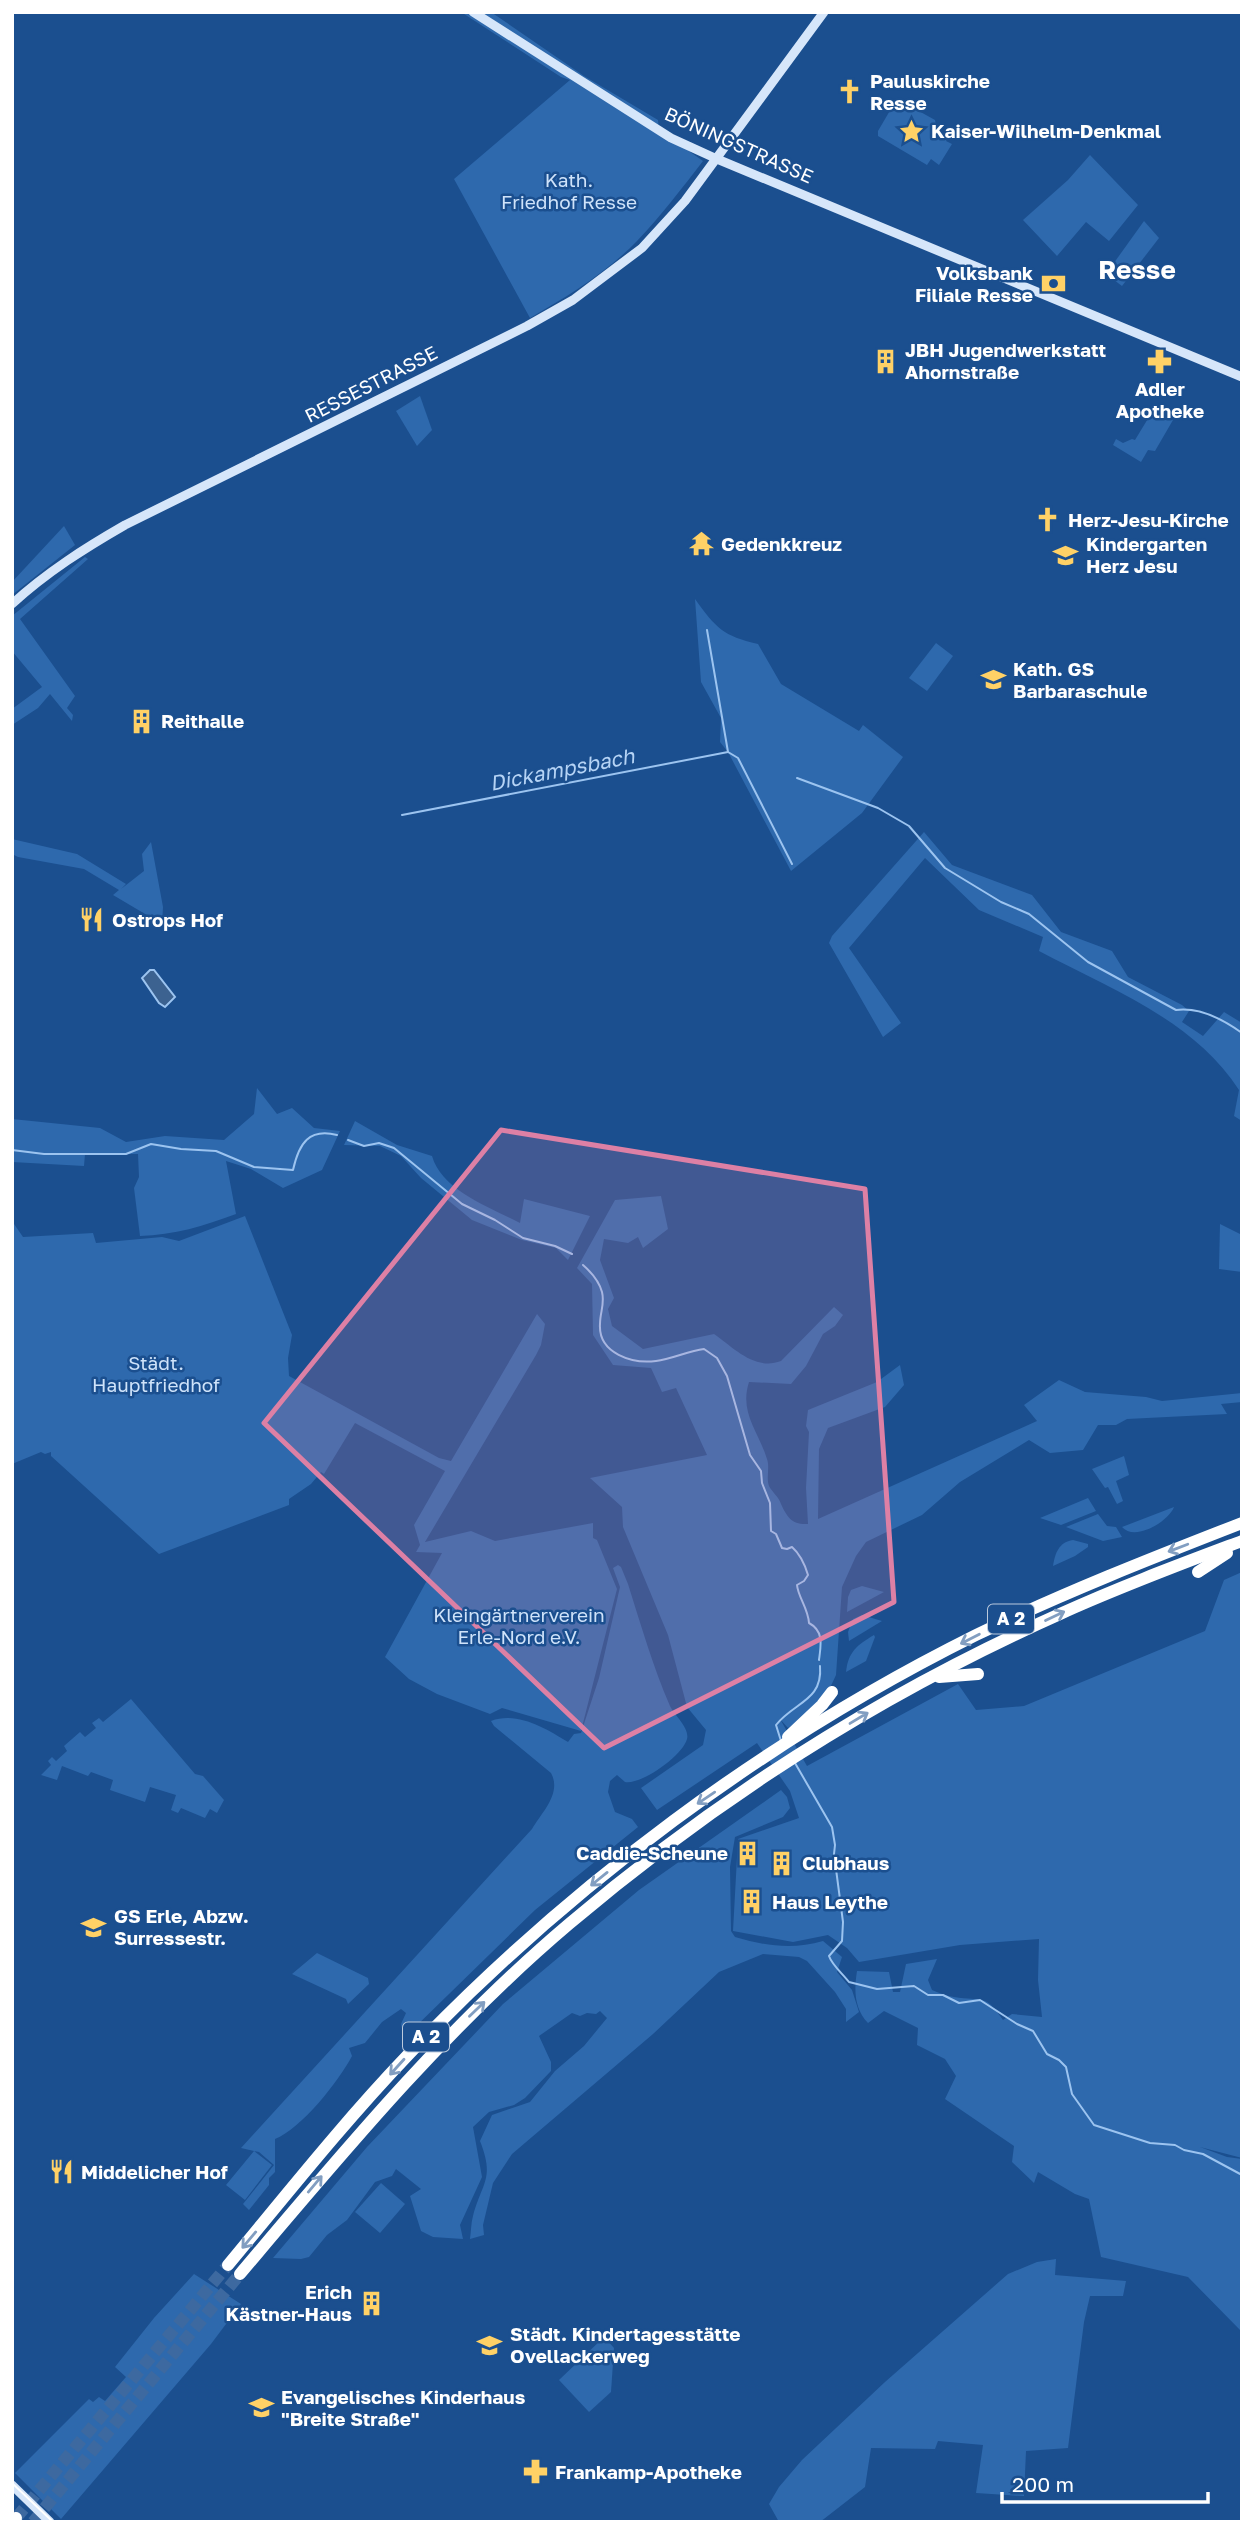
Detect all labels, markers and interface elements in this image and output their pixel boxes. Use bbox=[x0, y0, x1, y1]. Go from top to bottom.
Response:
place label: Pauluskirche Resse bbox=[870, 69, 990, 114]
church icon: Pauluskirche Resse bbox=[836, 78, 864, 106]
street label: BÖNINGSTRASSE bbox=[661, 101, 817, 188]
place icon: Kaiser-Wilhelm-Denkmal bbox=[897, 117, 925, 145]
place label: Kaiser-Wilhelm-Denkmal bbox=[931, 119, 1161, 142]
park label: Kath. Friedhof Resse bbox=[501, 168, 637, 213]
district label: Resse bbox=[1098, 254, 1176, 285]
place label: Volksbank Filiale Resse bbox=[915, 261, 1033, 306]
bank icon: Volksbank Filiale Resse bbox=[1039, 270, 1067, 298]
place label: JBH Jugendwerkstatt Ahornstraße bbox=[905, 338, 1106, 383]
street label: RESSESTRASSE bbox=[301, 340, 441, 427]
building icon: JBH Jugendwerkstatt Ahornstraße bbox=[871, 347, 899, 375]
pharmacy icon: Adler Apotheke bbox=[1146, 347, 1174, 375]
place label: Adler Apotheke bbox=[1116, 377, 1204, 422]
church icon: Herz-Jesu-Kirche bbox=[1034, 506, 1062, 534]
place label: Herz-Jesu-Kirche bbox=[1068, 508, 1229, 531]
temple icon: Gedenkkreuz bbox=[687, 530, 715, 558]
place label: Gedenkkreuz bbox=[721, 532, 842, 555]
place label: Kindergarten Herz Jesu bbox=[1086, 532, 1207, 577]
school or university icon: Kindergarten Herz Jesu bbox=[1052, 541, 1080, 569]
place label: Kath. GS Barbaraschule bbox=[1013, 657, 1148, 702]
school or university icon: Kath. GS Barbaraschule bbox=[979, 666, 1007, 694]
building icon: Reithalle bbox=[127, 707, 155, 735]
place label: Reithalle bbox=[161, 709, 244, 732]
water label: Dickampsbach bbox=[487, 742, 638, 796]
restaurant icon: Ostrops Hof bbox=[78, 906, 106, 934]
place label: Ostrops Hof bbox=[112, 908, 223, 931]
park label: Städt. Hauptfriedhof bbox=[92, 1351, 220, 1396]
one-way arrow bbox=[1168, 1543, 1190, 1556]
park label: Kleingärtnerverein Erle-Nord e.V. bbox=[433, 1603, 605, 1648]
road number: A 2 bbox=[988, 1604, 1034, 1634]
one-way arrow bbox=[1044, 1609, 1065, 1622]
one-way arrow bbox=[960, 1633, 981, 1646]
one-way arrow bbox=[849, 1711, 868, 1726]
one-way arrow bbox=[697, 1791, 716, 1805]
building icon: Caddie-Scheune bbox=[734, 1839, 762, 1867]
place label: Caddie-Scheune bbox=[576, 1841, 728, 1864]
building icon: Clubhaus bbox=[768, 1849, 796, 1877]
place label: Clubhaus bbox=[802, 1851, 890, 1874]
one-way arrow bbox=[591, 1872, 609, 1887]
building icon: Haus Leythe bbox=[738, 1888, 766, 1916]
place label: Haus Leythe bbox=[772, 1890, 888, 1913]
place label: GS Erle, Abzw. Surressestr. bbox=[114, 1904, 249, 1949]
school or university icon: GS Erle, Abzw. Surressestr. bbox=[80, 1913, 108, 1941]
one-way arrow bbox=[469, 2000, 486, 2017]
road number: A 2 bbox=[403, 2022, 449, 2052]
one-way arrow bbox=[388, 2058, 405, 2075]
restaurant icon: Middelicher Hof bbox=[47, 2158, 75, 2186]
place label: Middelicher Hof bbox=[81, 2160, 228, 2183]
one-way arrow bbox=[307, 2175, 323, 2193]
one-way arrow bbox=[241, 2231, 257, 2249]
place label: Erich Kästner-Haus bbox=[225, 2280, 352, 2325]
building icon: Erich Kästner-Haus bbox=[358, 2289, 386, 2317]
place label: Städt. Kindertagesstätte Ovellackerweg bbox=[510, 2322, 741, 2367]
school or university icon: Städt. Kindertagesstätte Ovellackerweg bbox=[476, 2331, 504, 2359]
place label: Evangelisches Kinderhaus "Breite Straße" bbox=[281, 2385, 526, 2430]
school or university icon: Evangelisches Kinderhaus "Breite Straße" bbox=[247, 2394, 275, 2422]
pharmacy icon: Frankamp-Apotheke bbox=[521, 2458, 549, 2486]
place label: Frankamp-Apotheke bbox=[555, 2460, 742, 2483]
scale bar bbox=[1002, 2460, 1208, 2504]
text: 200 m bbox=[1012, 2471, 1074, 2497]

